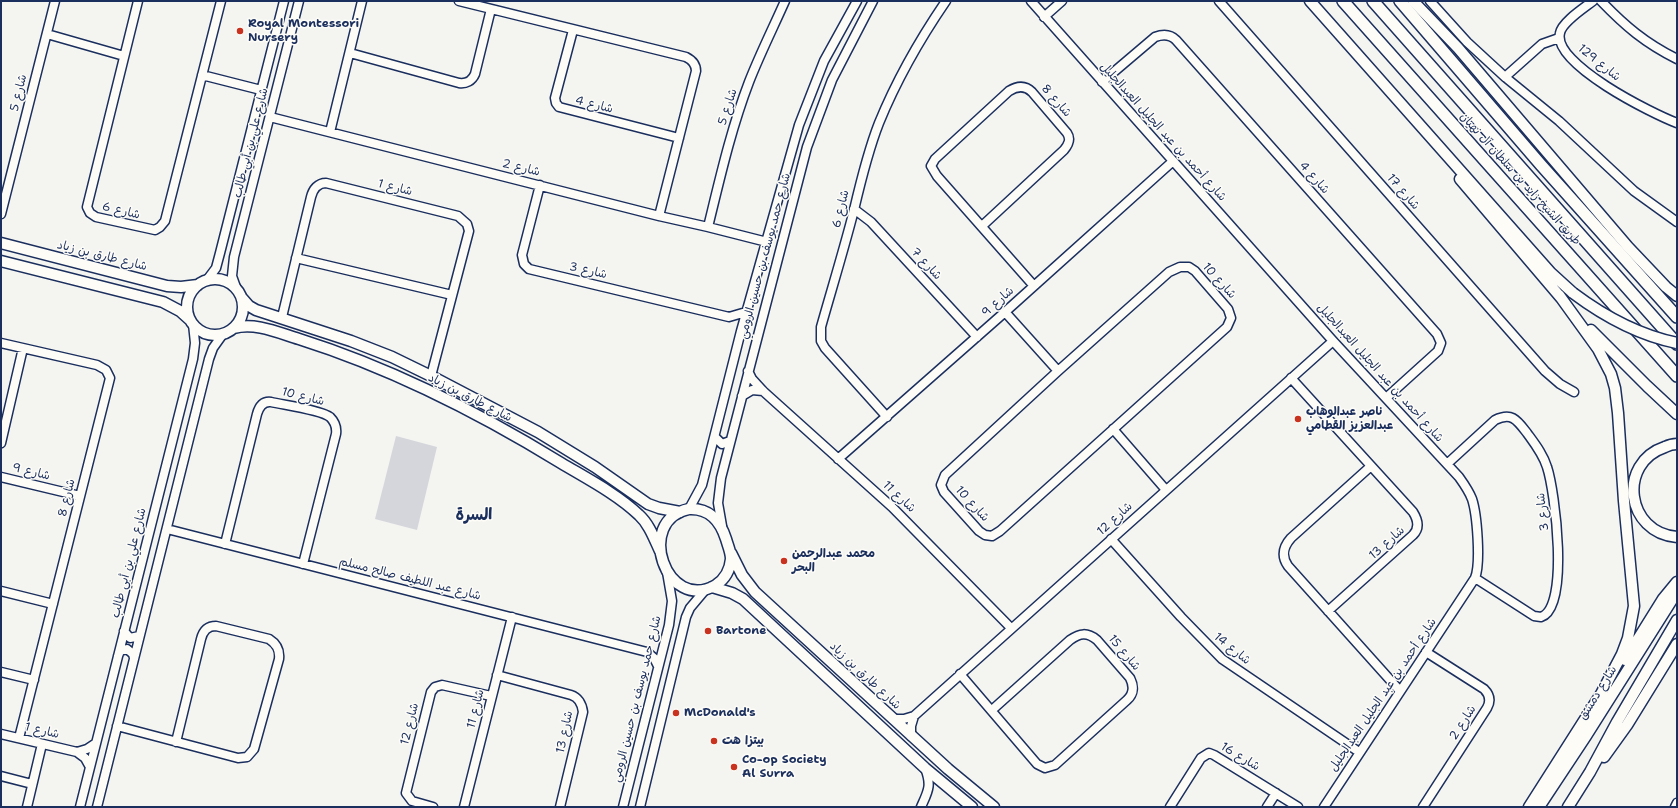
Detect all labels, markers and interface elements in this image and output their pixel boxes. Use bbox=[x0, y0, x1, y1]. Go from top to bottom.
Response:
place label: Royal Montessori Nursery bbox=[248, 17, 359, 45]
marker: Royal Montessori Nursery bbox=[235, 26, 245, 36]
street label: شارع 129 bbox=[1575, 41, 1623, 85]
street label: شارع أحمد بن عبد الجليل العبدالجليل bbox=[1097, 60, 1229, 204]
street label: شارع 5 bbox=[7, 73, 31, 113]
street label: شارع 8 bbox=[1038, 82, 1074, 120]
street label: شارع علي بن أبي طالب bbox=[230, 87, 272, 199]
street label: شارع 5 bbox=[715, 87, 741, 127]
street label: شارع 4 bbox=[574, 93, 614, 117]
street label: طريق الشيخ زايد بن سلطان آل نهيان bbox=[1456, 110, 1584, 248]
street label: شارع 2 bbox=[501, 156, 541, 180]
street label: شارع 4 bbox=[1296, 159, 1332, 197]
street label: شارع حمد يوسف بن حسين الرومي bbox=[736, 171, 794, 341]
street label: شارع 17 bbox=[1384, 171, 1422, 213]
street label: شارع 1 bbox=[376, 177, 414, 199]
street label: شارع 6 bbox=[829, 189, 853, 229]
street label: شارع 6 bbox=[101, 199, 141, 223]
street label: شارع طارق بن زياد bbox=[56, 238, 148, 274]
street label: شارع 7 bbox=[908, 245, 944, 283]
street label: شارع 3 bbox=[568, 260, 608, 282]
street label: شارع 10 bbox=[1199, 260, 1239, 302]
street label: شارع 9 bbox=[979, 284, 1017, 320]
street label: شارع أحمد بن عبد الجليل العبدالجليل bbox=[1314, 301, 1446, 445]
street label: شارع طارق بن زياد bbox=[426, 371, 514, 425]
street label: شارع 10 bbox=[280, 385, 326, 409]
place label: ناصر عبدالوهاب عبدالعزيز القطامي bbox=[1306, 405, 1393, 433]
marker: ناصر عبدالوهاب عبدالعزيز القطامي bbox=[1293, 414, 1303, 424]
street label: شارع 9 bbox=[11, 460, 51, 484]
street label: شارع 8 bbox=[55, 478, 79, 518]
street label: شارع 11 bbox=[880, 478, 918, 516]
street label: شارع 10 bbox=[952, 483, 992, 525]
street label: شارع 3 bbox=[1534, 492, 1552, 532]
street label: شارع 12 bbox=[1094, 499, 1136, 539]
district label: السرة bbox=[456, 506, 492, 526]
street label: شارع علي بن أبي طالب bbox=[108, 507, 150, 619]
street label: شارع 13 bbox=[1366, 523, 1408, 563]
place label: محمد عبدالرحمن البحر bbox=[792, 547, 875, 575]
street label: شارع عبد اللطيف صالح مسلم bbox=[338, 554, 482, 604]
marker: محمد عبدالرحمن البحر bbox=[779, 556, 789, 566]
street label: شارع حمد يوسف بن حسين الرومي bbox=[609, 614, 665, 784]
street label: شارع أحمد بن عبد الجليل العبدالجليل bbox=[1326, 616, 1440, 774]
place label: Bartone bbox=[716, 624, 766, 638]
marker: Bartone bbox=[703, 626, 713, 636]
street label: شارع 14 bbox=[1211, 630, 1253, 668]
street label: شارع 15 bbox=[1105, 632, 1143, 674]
street label: شارع طارق بن زياد bbox=[826, 639, 904, 713]
street label: شارع دمشق bbox=[1576, 663, 1620, 723]
street label: شارع 11 bbox=[464, 688, 488, 730]
street label: شارع 12 bbox=[398, 701, 422, 747]
street label: شارع 2 bbox=[1446, 703, 1480, 743]
place label: McDonald's bbox=[684, 706, 756, 720]
marker: McDonald's bbox=[671, 708, 681, 718]
street label: شارع 13 bbox=[553, 710, 577, 754]
street label: شارع 1 bbox=[23, 720, 61, 742]
place label: بيتزا هت bbox=[722, 734, 764, 748]
marker: بيتزا هت bbox=[709, 736, 719, 746]
street label: شارع 16 bbox=[1218, 740, 1262, 774]
place label: Co-op Society Al Surra bbox=[742, 753, 827, 781]
marker: Co-op Society Al Surra bbox=[729, 762, 739, 772]

